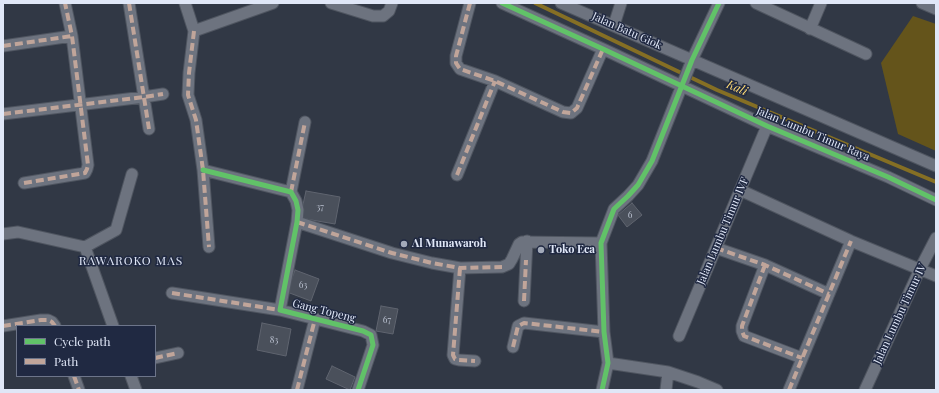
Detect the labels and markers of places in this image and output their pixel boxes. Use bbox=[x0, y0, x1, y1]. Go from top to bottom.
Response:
place label: Al Munawaroh bbox=[412, 237, 486, 251]
marker: Al Munawaroh bbox=[399, 239, 409, 249]
place label: Toko Eca bbox=[549, 243, 595, 257]
marker: Toko Eca bbox=[536, 245, 546, 255]

